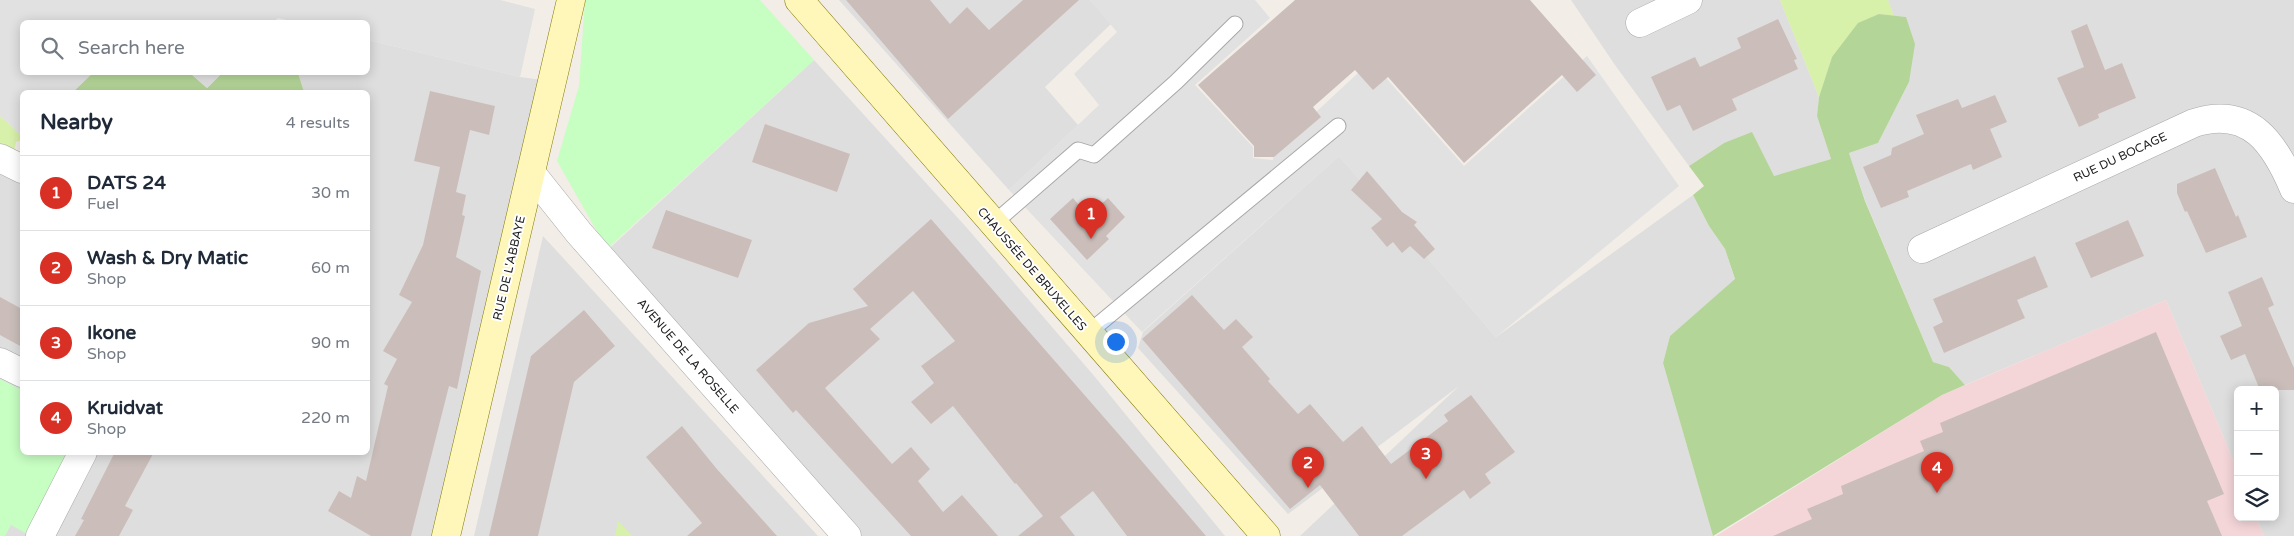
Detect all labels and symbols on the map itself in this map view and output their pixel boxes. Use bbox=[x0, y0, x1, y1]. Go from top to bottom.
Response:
street label: RUE DU BOCAGE bbox=[2071, 129, 2169, 185]
pin: 1 bbox=[1075, 198, 1107, 239]
street label: CHAUSSÉE DE BRUXELLES bbox=[975, 204, 1089, 334]
street label: RUE DE L'ABBAYE bbox=[490, 214, 528, 322]
street label: AVENUE DE LA ROSELLE bbox=[634, 296, 742, 416]
your location bbox=[1103, 329, 1129, 355]
pin: 3 bbox=[1410, 438, 1442, 479]
pin: 2 bbox=[1292, 447, 1324, 488]
pin: 4 bbox=[1921, 452, 1953, 493]

